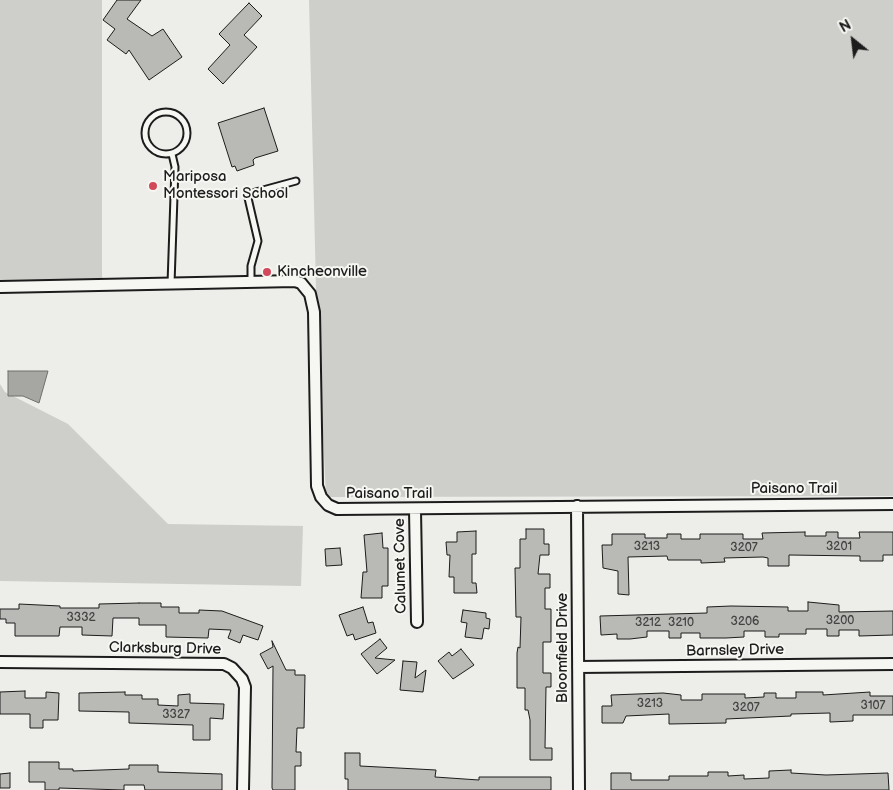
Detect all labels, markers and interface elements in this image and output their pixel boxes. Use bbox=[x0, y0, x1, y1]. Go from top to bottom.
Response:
north arrow bbox=[828, 15, 878, 65]
text: N bbox=[837, 16, 854, 36]
place label: Mariposa Montessori School bbox=[163, 168, 288, 203]
marker: Mariposa Montessori School bbox=[147, 180, 159, 192]
place label: Kincheonville bbox=[277, 263, 367, 281]
marker: Kincheonville bbox=[261, 266, 273, 278]
street label: Paisano Trail bbox=[751, 480, 837, 498]
street label: Paisano Trail bbox=[346, 485, 432, 503]
street label: Calumet Cove bbox=[391, 518, 411, 614]
house number: 3213 bbox=[634, 540, 660, 554]
house number: 3201 bbox=[826, 540, 852, 554]
house number: 3207 bbox=[730, 541, 758, 555]
street label: Bloomfield Drive bbox=[554, 593, 572, 703]
house number: 3332 bbox=[66, 611, 96, 625]
house number: 3200 bbox=[826, 614, 854, 628]
house number: 3206 bbox=[731, 615, 759, 629]
house number: 3212 bbox=[635, 616, 661, 630]
house number: 3210 bbox=[668, 616, 694, 630]
street label: Clarksburg Drive bbox=[109, 639, 221, 659]
street label: Barnsley Drive bbox=[686, 641, 784, 661]
house number: 3213 bbox=[637, 697, 663, 711]
house number: 3107 bbox=[861, 699, 885, 713]
house number: 3207 bbox=[732, 701, 760, 715]
house number: 3327 bbox=[162, 708, 190, 722]

